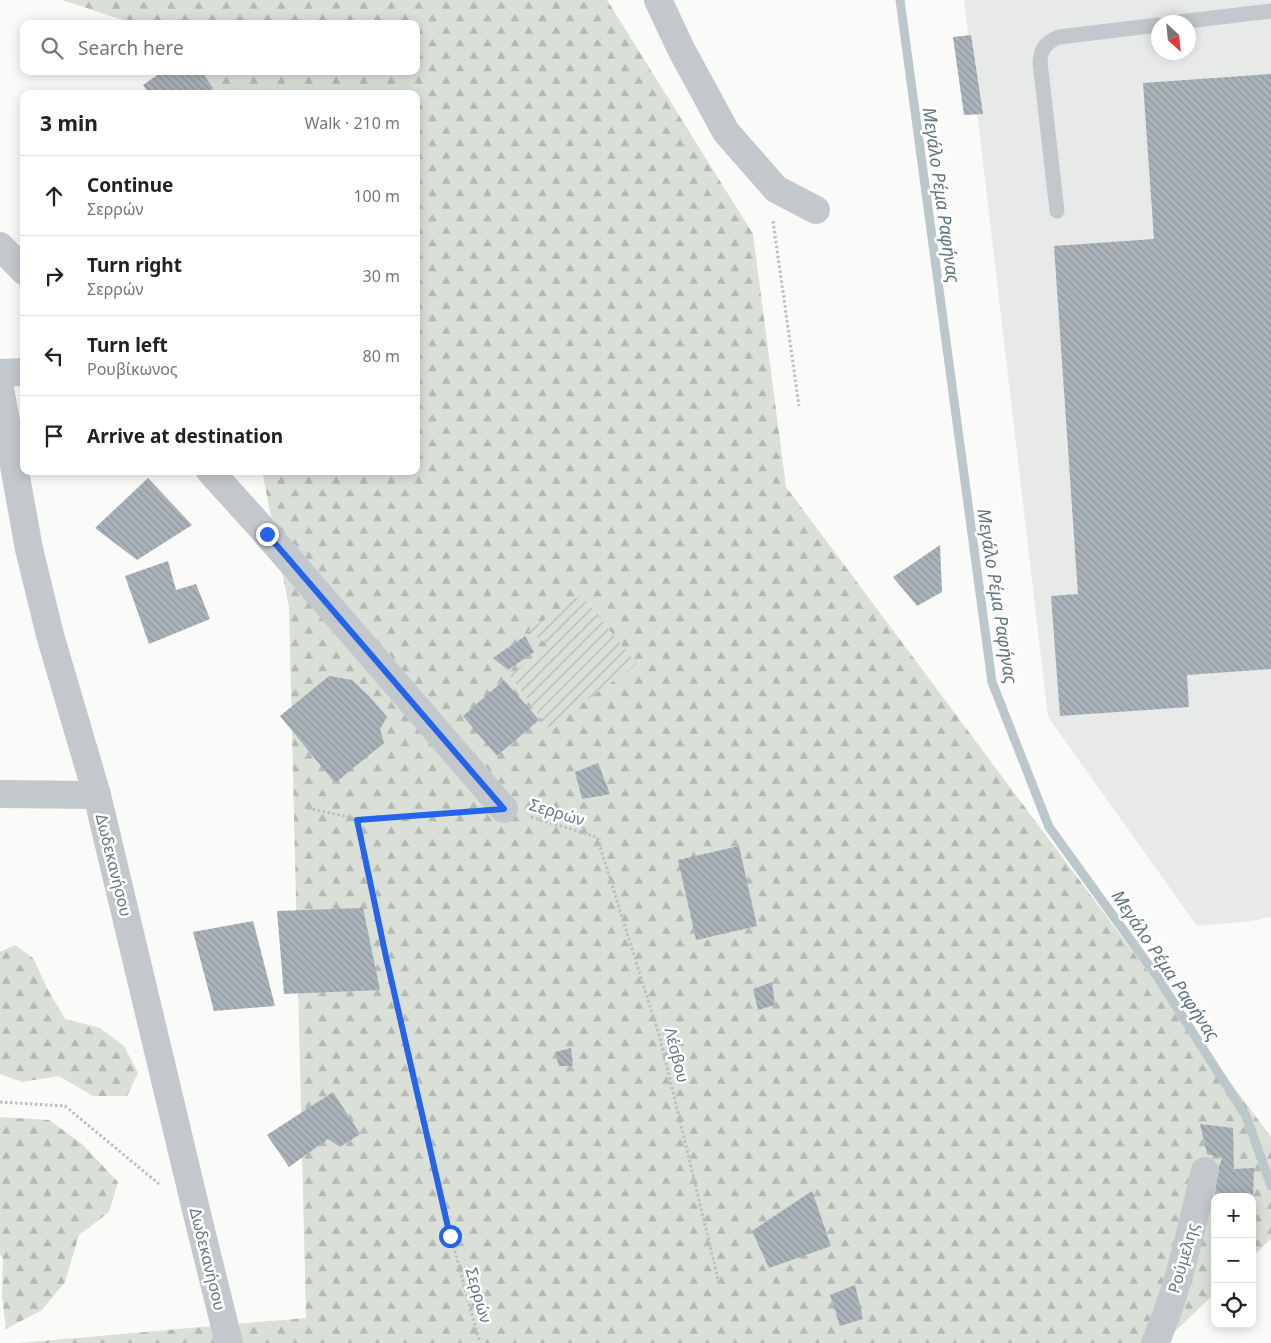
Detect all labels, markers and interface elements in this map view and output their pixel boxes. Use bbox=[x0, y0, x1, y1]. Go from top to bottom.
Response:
north arrow bbox=[1151, 15, 1196, 60]
search box bbox=[20, 20, 420, 75]
icon: search bbox=[38, 34, 66, 62]
text: Search here bbox=[78, 35, 184, 61]
water label: Μεγάλο Ρέμα Ραφήνας bbox=[918, 106, 966, 285]
text: 3 min bbox=[40, 109, 98, 137]
text: Walk · 210 m bbox=[305, 112, 400, 134]
text: Continue bbox=[87, 172, 173, 198]
icon: ahead bbox=[40, 182, 68, 210]
text: 100 m bbox=[353, 185, 400, 207]
text: Σερρών bbox=[87, 198, 144, 220]
text: Turn right bbox=[87, 252, 182, 278]
icon: right bbox=[40, 262, 68, 290]
text: 30 m bbox=[363, 265, 400, 287]
text: Σερρών bbox=[87, 278, 144, 300]
text: Turn left bbox=[87, 332, 168, 358]
icon: left bbox=[40, 342, 68, 370]
text: 80 m bbox=[363, 345, 400, 367]
text: Ρουβίκωνος bbox=[87, 358, 178, 380]
icon: arrive bbox=[40, 422, 68, 450]
text: Arrive at destination bbox=[87, 423, 283, 449]
water label: Μεγάλο Ρέμα Ραφήνας bbox=[972, 507, 1024, 686]
route end bbox=[256, 523, 279, 546]
street label: Σερρών bbox=[527, 793, 587, 831]
street label: Δωδεκανήσου bbox=[91, 811, 137, 919]
water label: Μεγάλο Ρέμα Ραφήνας bbox=[1106, 885, 1226, 1046]
street label: Λέσβου bbox=[660, 1025, 694, 1085]
map controls bbox=[1211, 1193, 1256, 1328]
button: + bbox=[1211, 1193, 1256, 1238]
street label: Δωδεκανήσου bbox=[185, 1205, 231, 1313]
street label: Ρούμελης bbox=[1163, 1220, 1204, 1296]
route start bbox=[439, 1225, 462, 1248]
button: − bbox=[1211, 1238, 1256, 1283]
street label: Σερρών bbox=[461, 1265, 497, 1325]
button: locate bbox=[1211, 1283, 1256, 1328]

